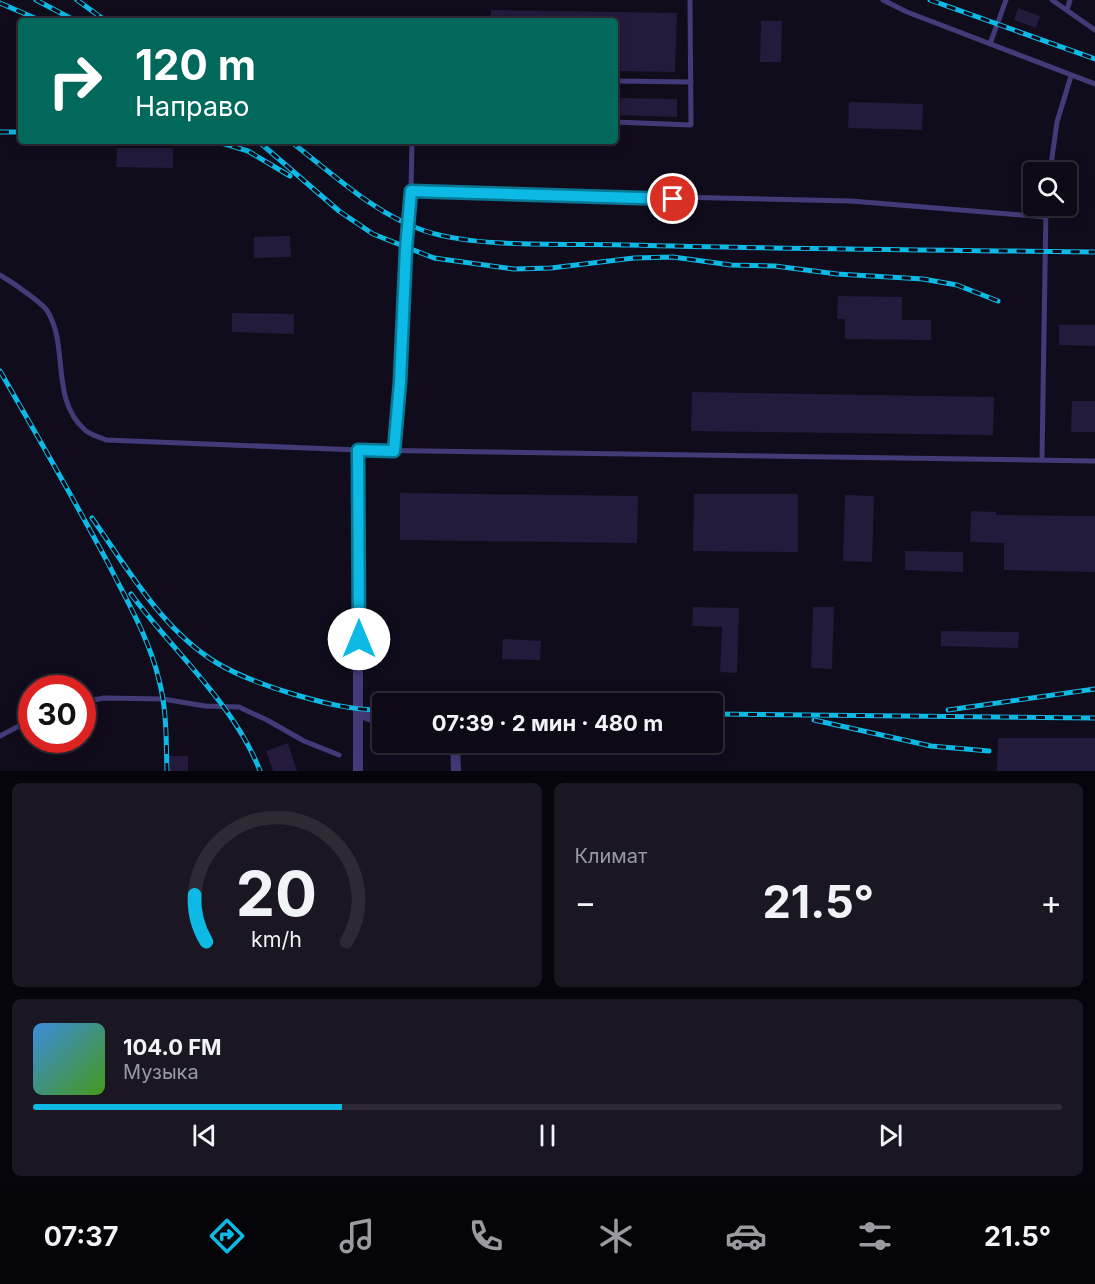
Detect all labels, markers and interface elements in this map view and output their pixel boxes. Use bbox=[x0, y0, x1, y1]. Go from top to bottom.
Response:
text: 120 m bbox=[135, 39, 256, 90]
icon: right bbox=[36, 42, 114, 120]
text: Направо bbox=[135, 90, 250, 123]
map controls bbox=[1023, 162, 1077, 216]
button: search bbox=[1023, 162, 1077, 216]
pin bbox=[647, 173, 698, 224]
icon: arrive bbox=[656, 182, 689, 215]
position arrow bbox=[327, 607, 391, 671]
speed limit sign: 30 bbox=[18, 675, 96, 753]
text: 07:39 · 2 мин · 480 m bbox=[432, 710, 663, 736]
text: Климат bbox=[575, 844, 647, 868]
text: 20 bbox=[236, 856, 317, 931]
text: 21.5° bbox=[762, 874, 874, 929]
text: − bbox=[575, 882, 596, 922]
text: + bbox=[1040, 882, 1062, 922]
text: km/h bbox=[251, 926, 302, 952]
text: 104.0 FM bbox=[123, 1034, 222, 1060]
text: Музыка bbox=[123, 1060, 199, 1084]
icon: previous bbox=[188, 1119, 221, 1152]
icon: pause bbox=[531, 1119, 564, 1152]
icon: next bbox=[874, 1119, 907, 1152]
icon: directions bbox=[206, 1215, 248, 1257]
icon: music bbox=[336, 1215, 378, 1257]
icon: phone bbox=[465, 1215, 507, 1257]
icon: climate bbox=[595, 1215, 637, 1257]
icon: car bbox=[725, 1215, 767, 1257]
icon: filters bbox=[854, 1215, 896, 1257]
text: 07:37 bbox=[44, 1220, 118, 1253]
text: 21.5° bbox=[984, 1220, 1051, 1253]

